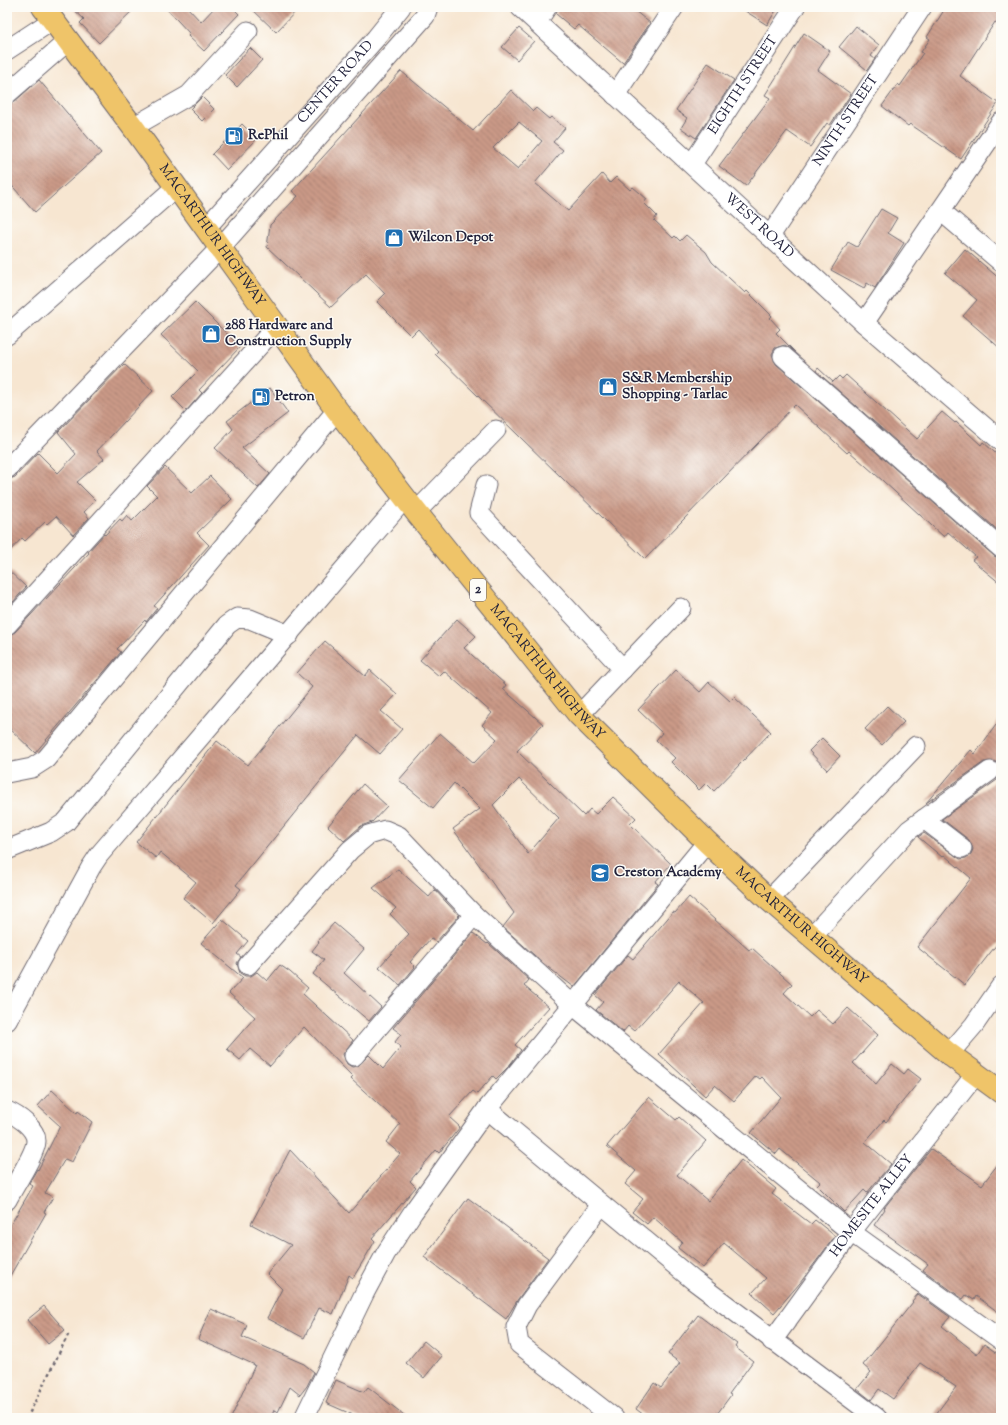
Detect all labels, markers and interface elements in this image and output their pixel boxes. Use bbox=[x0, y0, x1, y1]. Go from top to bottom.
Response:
street label: EIGHTH STREET bbox=[704, 32, 783, 139]
street label: CENTER ROAD bbox=[293, 37, 379, 129]
street label: NINTH STREET bbox=[809, 71, 884, 171]
fuel station icon: RePhil bbox=[223, 125, 245, 147]
place label: RePhil bbox=[248, 126, 288, 146]
street label: MACARTHUR HIGHWAY bbox=[153, 161, 269, 311]
street label: WEST ROAD bbox=[719, 189, 798, 264]
shop icon: Wilcon Depot bbox=[383, 227, 405, 249]
place label: Wilcon Depot bbox=[408, 228, 494, 248]
place label: 288 Hardware and Construction Supply bbox=[225, 316, 352, 352]
shop icon: 288 Hardware and Construction Supply bbox=[200, 323, 222, 345]
place label: S&R Membership Shopping - Tarlac bbox=[622, 369, 732, 405]
shop icon: S&R Membership Shopping - Tarlac bbox=[597, 376, 619, 398]
fuel station icon: Petron bbox=[250, 386, 272, 408]
place label: Petron bbox=[275, 387, 315, 407]
road number: 2 bbox=[470, 579, 486, 601]
street label: MACARTHUR HIGHWAY bbox=[484, 601, 609, 745]
school or university icon: Creston Academy bbox=[589, 862, 611, 884]
place label: Creston Academy bbox=[614, 863, 722, 883]
street label: MACARTHUR HIGHWAY bbox=[730, 863, 872, 990]
street label: HOMESITE ALLEY bbox=[826, 1151, 918, 1261]

